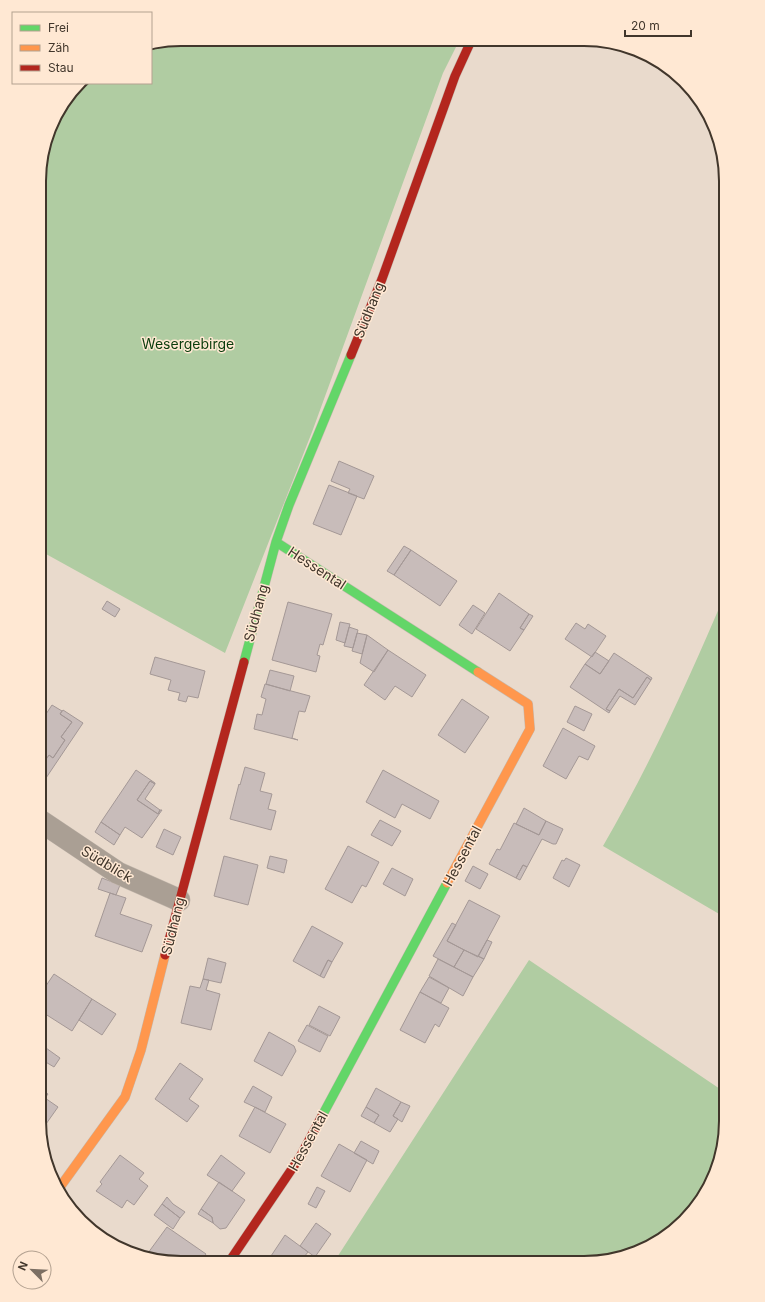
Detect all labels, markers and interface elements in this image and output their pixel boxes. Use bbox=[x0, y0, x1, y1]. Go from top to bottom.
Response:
legend bbox=[12, 12, 152, 84]
scale bar bbox=[625, 12, 691, 38]
text: 20 m bbox=[631, 18, 660, 33]
text: Frei bbox=[48, 20, 69, 35]
text: Zäh bbox=[48, 40, 69, 55]
text: Stau bbox=[48, 60, 74, 75]
street label: Südhang bbox=[350, 279, 387, 340]
park label: Wesergebirge bbox=[142, 335, 234, 352]
street label: Hessental bbox=[285, 543, 349, 593]
street label: Südhang bbox=[240, 582, 271, 643]
street label: Hessental bbox=[439, 823, 484, 889]
street label: Südblick bbox=[79, 842, 136, 886]
street label: Südhang bbox=[157, 895, 188, 956]
street label: Hessental bbox=[284, 1108, 331, 1174]
north arrow bbox=[12, 1250, 52, 1290]
text: N bbox=[15, 1259, 31, 1273]

